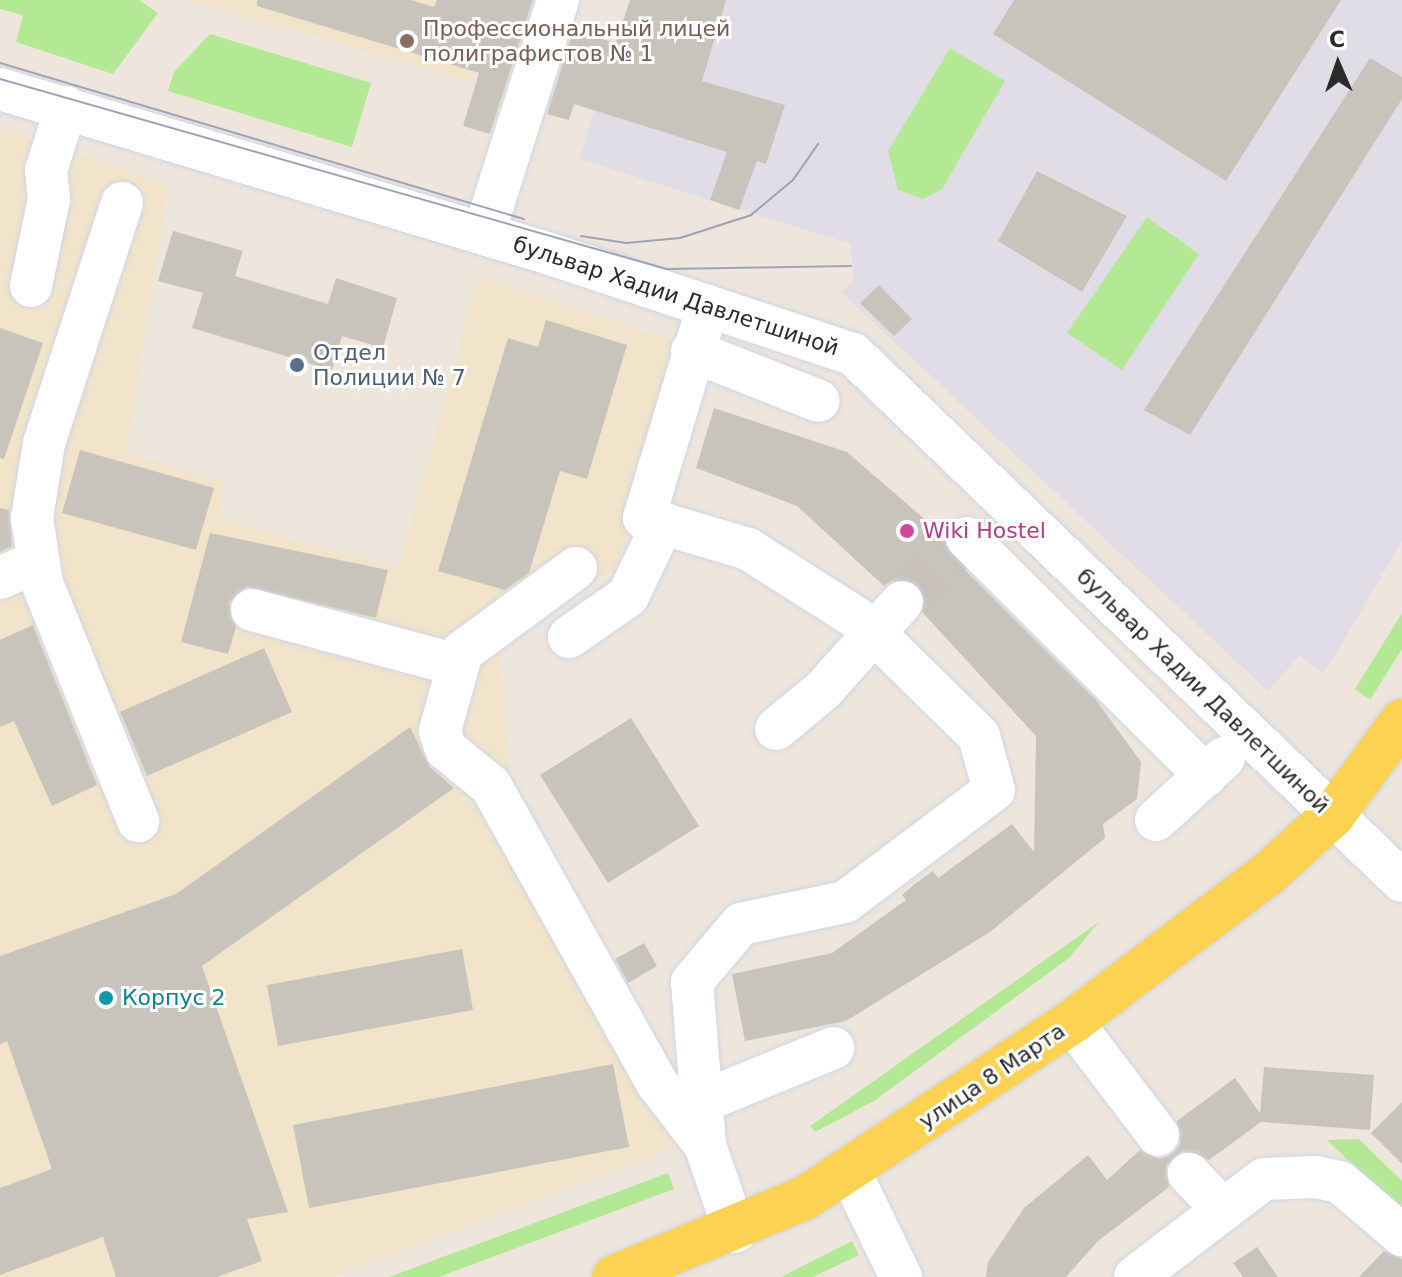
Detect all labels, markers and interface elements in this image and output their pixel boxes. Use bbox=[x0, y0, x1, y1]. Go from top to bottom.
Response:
place label: Профессиональный лицей полиграфистов № 1 bbox=[423, 15, 730, 66]
north arrow bbox=[1298, 24, 1378, 104]
text: С bbox=[1329, 27, 1346, 52]
marker: Профессиональный лицей полиграфистов № 1 bbox=[398, 32, 416, 50]
street label: бульвар Хадии Давлетшиной bbox=[510, 231, 842, 361]
place label: Отдел Полиции № 7 bbox=[313, 339, 466, 390]
marker: Отдел Полиции № 7 bbox=[288, 356, 306, 374]
place label: Wiki Hostel bbox=[923, 518, 1046, 544]
marker: Wiki Hostel bbox=[898, 522, 916, 540]
street label: бульвар Хадии Давлетшиной bbox=[1071, 563, 1335, 819]
place label: Корпус 2 bbox=[122, 985, 226, 1011]
marker: Корпус 2 bbox=[97, 989, 115, 1007]
street label: улица 8 Марта bbox=[914, 1017, 1070, 1135]

